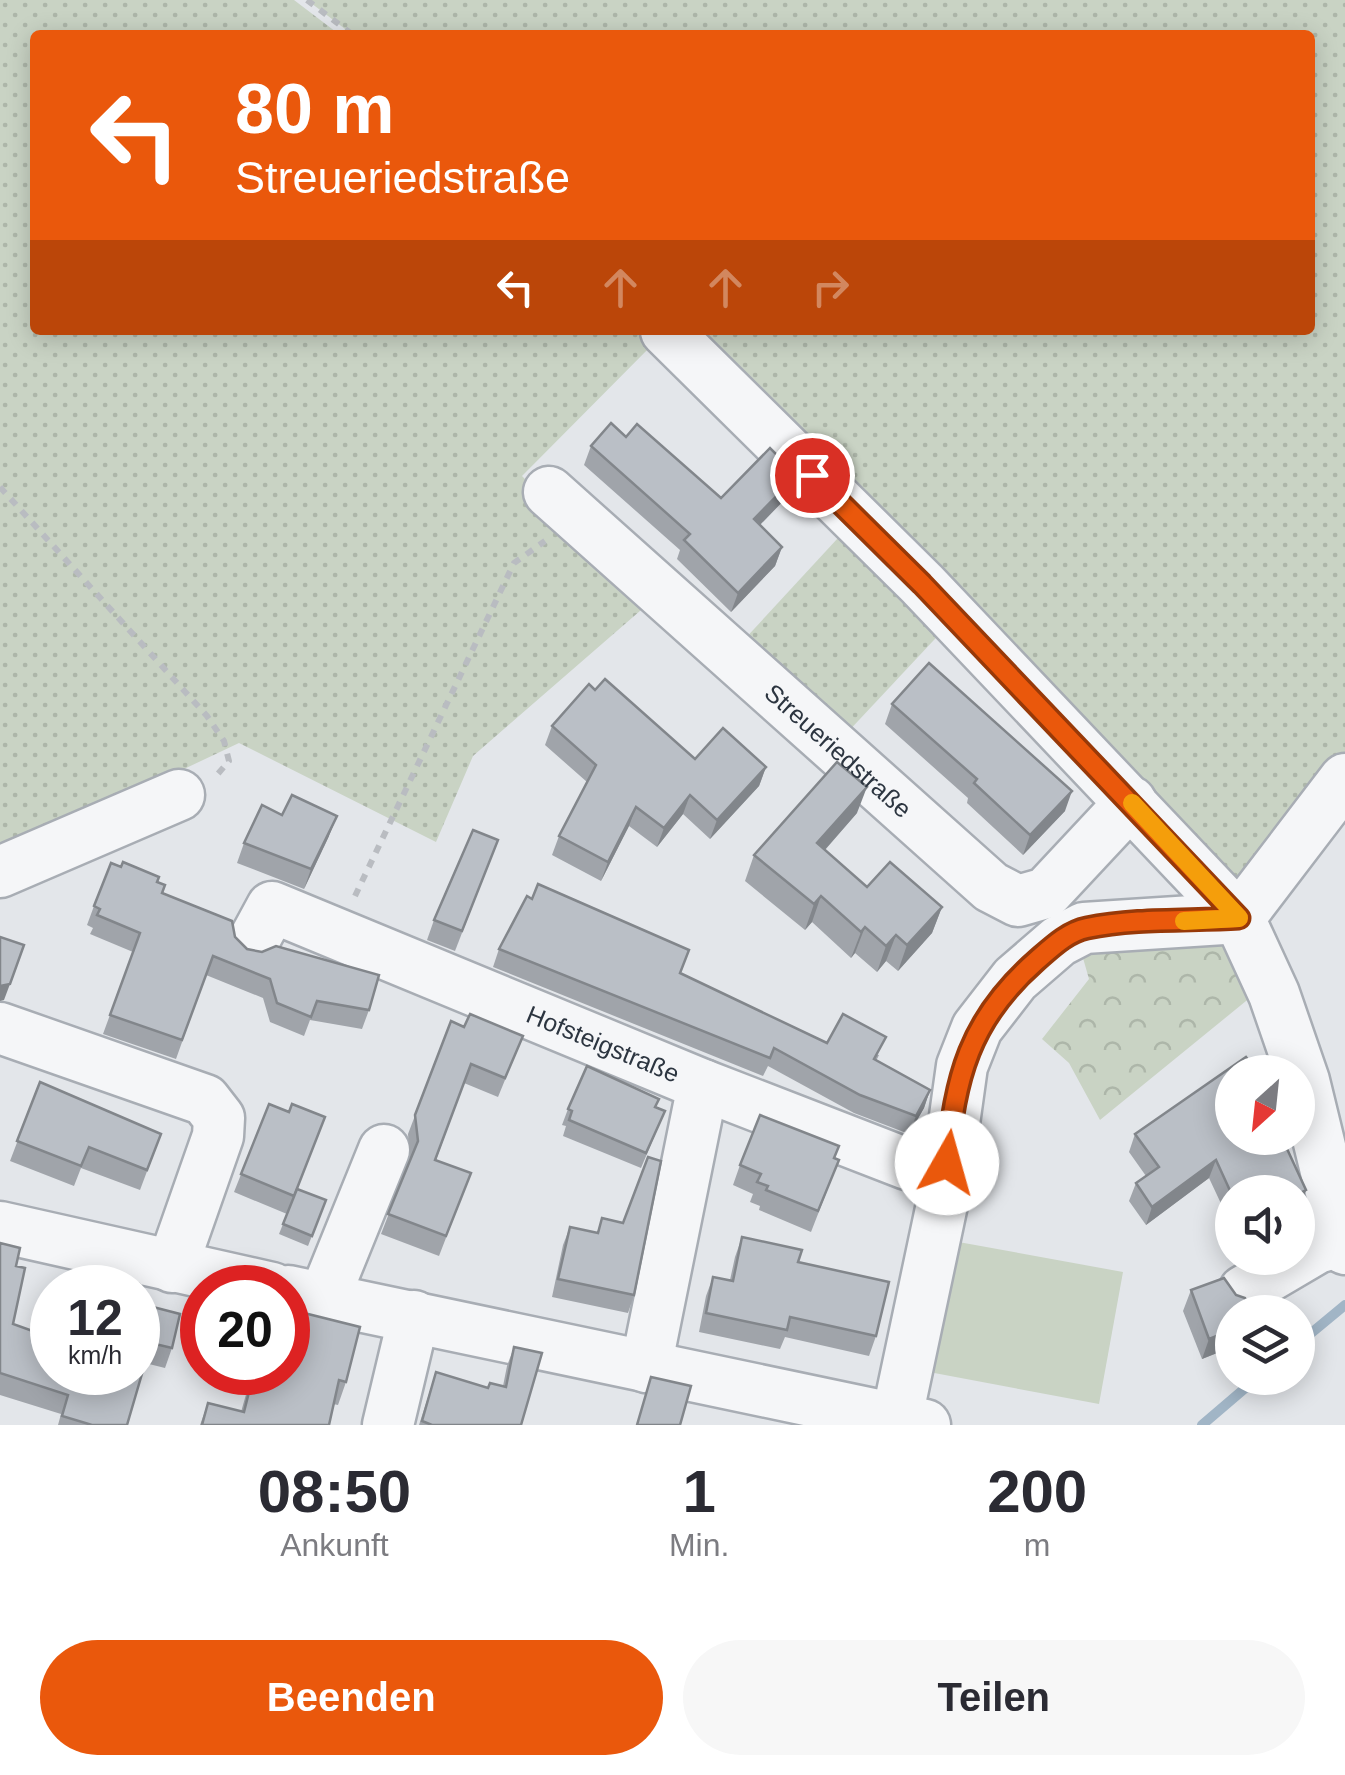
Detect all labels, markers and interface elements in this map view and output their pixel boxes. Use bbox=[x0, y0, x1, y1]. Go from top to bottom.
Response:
icon: left bbox=[70, 70, 200, 200]
text: 80 m bbox=[235, 70, 395, 148]
text: Streueriedstraße bbox=[235, 152, 570, 203]
icon: left bbox=[488, 260, 543, 315]
icon: ahead bbox=[593, 260, 648, 315]
icon: ahead bbox=[698, 260, 753, 315]
icon: right bbox=[803, 260, 858, 315]
pin bbox=[770, 433, 855, 518]
icon: arrive bbox=[785, 448, 840, 503]
street label: Streueriedstraße bbox=[760, 678, 917, 823]
street label: Hofsteigstraße bbox=[523, 1000, 684, 1088]
north arrow bbox=[1215, 1055, 1315, 1155]
map controls bbox=[1215, 1055, 1315, 1395]
position arrow bbox=[895, 1111, 999, 1215]
button: sound bbox=[1215, 1175, 1315, 1275]
speed limit sign: 20 bbox=[180, 1265, 310, 1395]
text: 12 bbox=[67, 1290, 123, 1346]
button: layers bbox=[1215, 1295, 1315, 1395]
text: km/h bbox=[68, 1341, 122, 1369]
text: 08:50 bbox=[258, 1458, 411, 1525]
text: 1 bbox=[682, 1458, 716, 1525]
text: 200 bbox=[987, 1458, 1087, 1525]
text: Ankunft bbox=[280, 1527, 389, 1563]
text: Min. bbox=[669, 1527, 729, 1563]
text: m bbox=[1024, 1527, 1051, 1563]
button: Beenden bbox=[40, 1640, 663, 1755]
button: Teilen bbox=[683, 1640, 1305, 1755]

